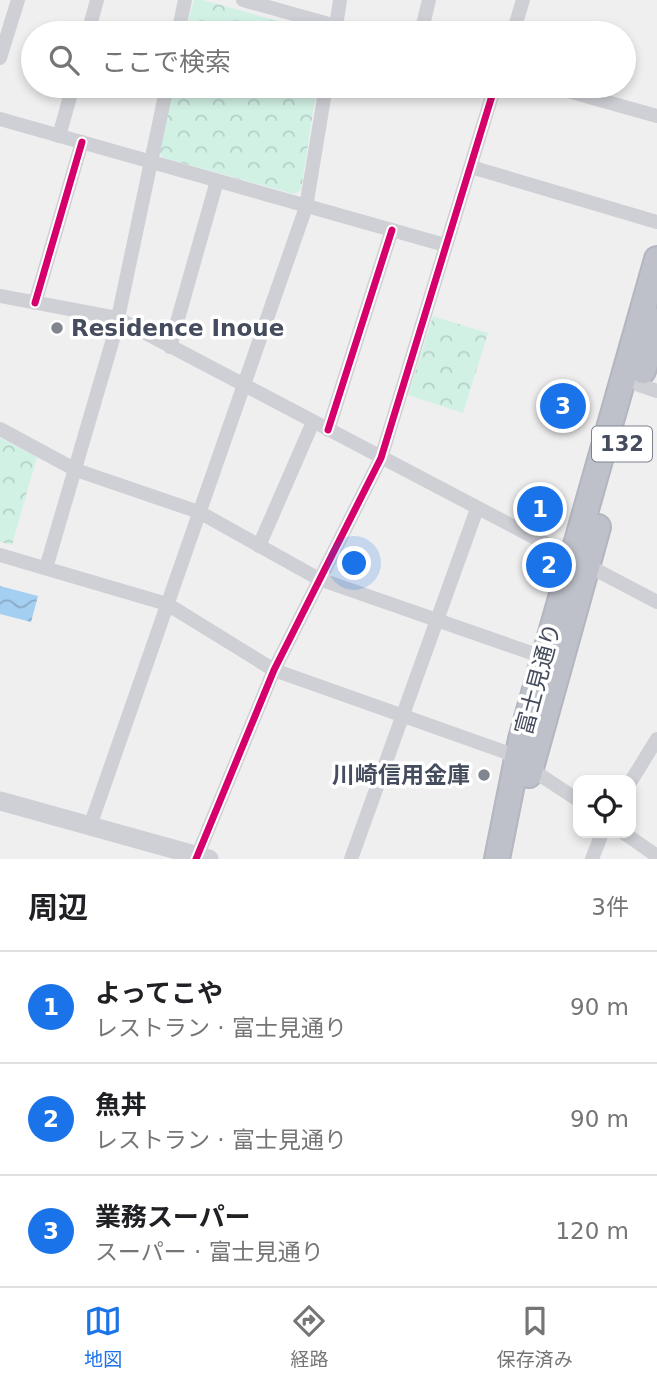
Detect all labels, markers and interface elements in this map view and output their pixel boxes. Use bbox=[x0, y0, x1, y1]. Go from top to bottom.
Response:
search box bbox=[21, 21, 636, 98]
icon: search bbox=[45, 41, 83, 79]
text: ここで検索 bbox=[101, 47, 231, 77]
place label: Residence Inoue bbox=[71, 315, 284, 341]
marker: Residence Inoue bbox=[49, 320, 65, 336]
pin: 3 bbox=[540, 380, 586, 432]
road number: 132 bbox=[592, 426, 652, 462]
pin: 1 bbox=[517, 483, 563, 535]
pin: 2 bbox=[526, 539, 572, 591]
your location bbox=[337, 546, 371, 580]
street label: 富士見通り bbox=[511, 620, 565, 738]
place label: 川崎信用金庫 bbox=[332, 762, 470, 788]
marker: 川崎信用金庫 bbox=[476, 767, 492, 783]
map controls bbox=[573, 775, 636, 838]
button: locate bbox=[573, 775, 636, 838]
text: 周辺 bbox=[28, 890, 88, 925]
text: 3件 bbox=[591, 894, 629, 920]
text: よってこや bbox=[95, 978, 223, 1008]
text: 1 bbox=[43, 994, 59, 1020]
text: 90 m bbox=[570, 994, 629, 1020]
text: レストラン · 富士見通り bbox=[95, 1015, 347, 1041]
text: 魚丼 bbox=[95, 1090, 147, 1120]
text: 2 bbox=[43, 1106, 59, 1132]
text: 90 m bbox=[570, 1106, 629, 1132]
text: レストラン · 富士見通り bbox=[95, 1127, 347, 1153]
text: 業務スーパー bbox=[95, 1202, 251, 1232]
text: 3 bbox=[43, 1218, 59, 1244]
text: 120 m bbox=[555, 1218, 629, 1244]
text: スーパー · 富士見通り bbox=[95, 1239, 324, 1265]
tab: 地図 bbox=[84, 1302, 122, 1371]
tab: 経路 bbox=[290, 1302, 329, 1371]
tab: 保存済み bbox=[497, 1302, 573, 1371]

